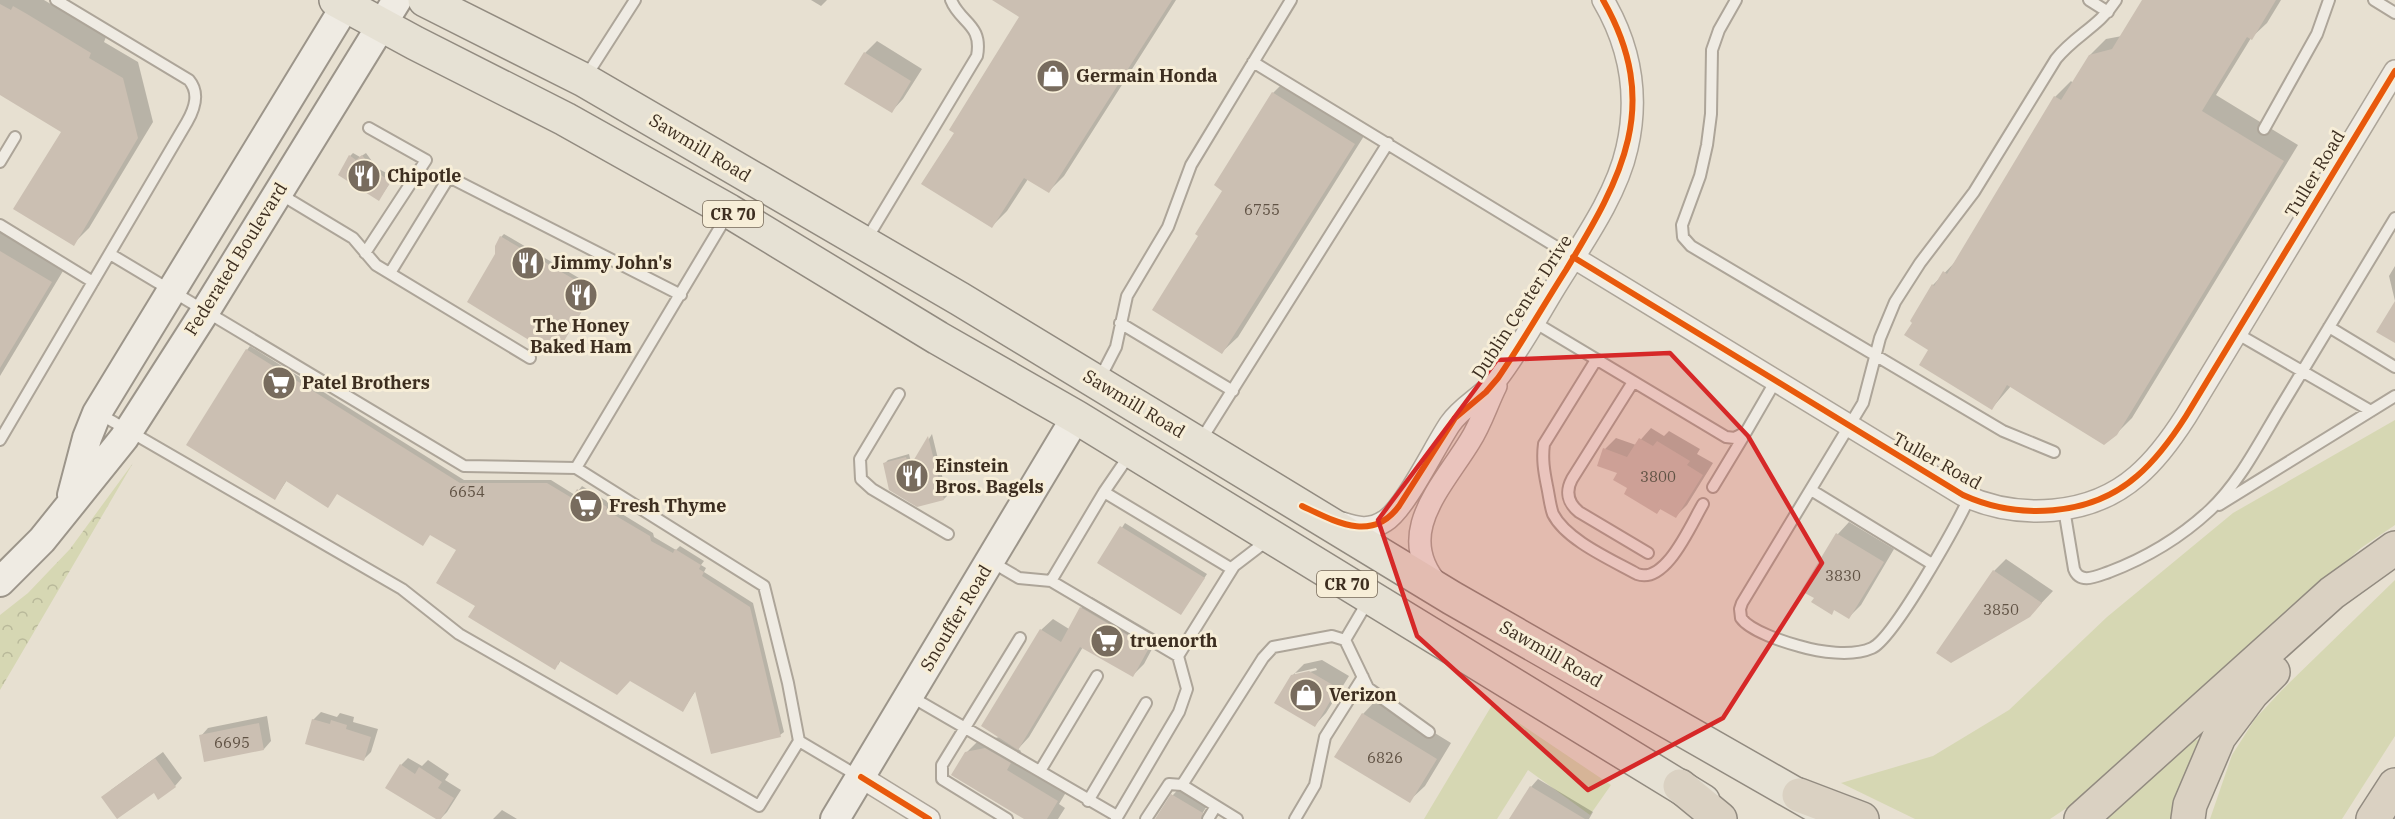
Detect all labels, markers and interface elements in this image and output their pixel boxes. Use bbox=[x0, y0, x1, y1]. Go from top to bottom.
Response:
shop icon: Germain Honda bbox=[1035, 58, 1071, 94]
place label: Germain Honda bbox=[1076, 64, 1218, 87]
street label: Sawmill Road bbox=[645, 108, 756, 187]
street label: Tuller Road bbox=[2279, 126, 2350, 222]
restaurant icon: Chipotle bbox=[346, 158, 382, 194]
place label: Chipotle bbox=[387, 164, 461, 187]
street label: Federated Boulevard bbox=[179, 178, 292, 340]
house number: 6755 bbox=[1244, 200, 1280, 219]
road number: CR 70 bbox=[703, 201, 763, 227]
street label: Dublin Center Drive bbox=[1466, 230, 1577, 383]
restaurant icon: Jimmy John's bbox=[510, 245, 546, 281]
place label: Jimmy John's bbox=[551, 251, 672, 274]
restaurant icon: The Honey Baked Ham bbox=[563, 277, 599, 313]
place label: The Honey Baked Ham bbox=[530, 314, 633, 358]
street label: Sawmill Road bbox=[1079, 364, 1190, 443]
supermarket icon: Patel Brothers bbox=[261, 365, 297, 401]
place label: Patel Brothers bbox=[302, 371, 430, 394]
street label: Tuller Road bbox=[1889, 427, 1986, 494]
place label: Einstein Bros. Bagels bbox=[935, 454, 1044, 498]
restaurant icon: Einstein Bros. Bagels bbox=[894, 458, 930, 494]
house number: 3800 bbox=[1640, 467, 1676, 486]
house number: 6654 bbox=[449, 482, 485, 501]
supermarket icon: Fresh Thyme bbox=[568, 488, 604, 524]
place label: Fresh Thyme bbox=[609, 494, 727, 517]
street label: Snouffer Road bbox=[915, 560, 996, 675]
house number: 3830 bbox=[1825, 566, 1861, 585]
road number: CR 70 bbox=[1317, 571, 1377, 597]
house number: 3850 bbox=[1983, 600, 2019, 619]
street label: Sawmill Road bbox=[1496, 615, 1607, 692]
supermarket icon: truenorth bbox=[1089, 623, 1125, 659]
place label: truenorth bbox=[1130, 629, 1218, 652]
shop icon: Verizon bbox=[1288, 677, 1324, 713]
place label: Verizon bbox=[1329, 683, 1397, 706]
house number: 6695 bbox=[214, 733, 250, 752]
house number: 6826 bbox=[1367, 748, 1403, 767]

